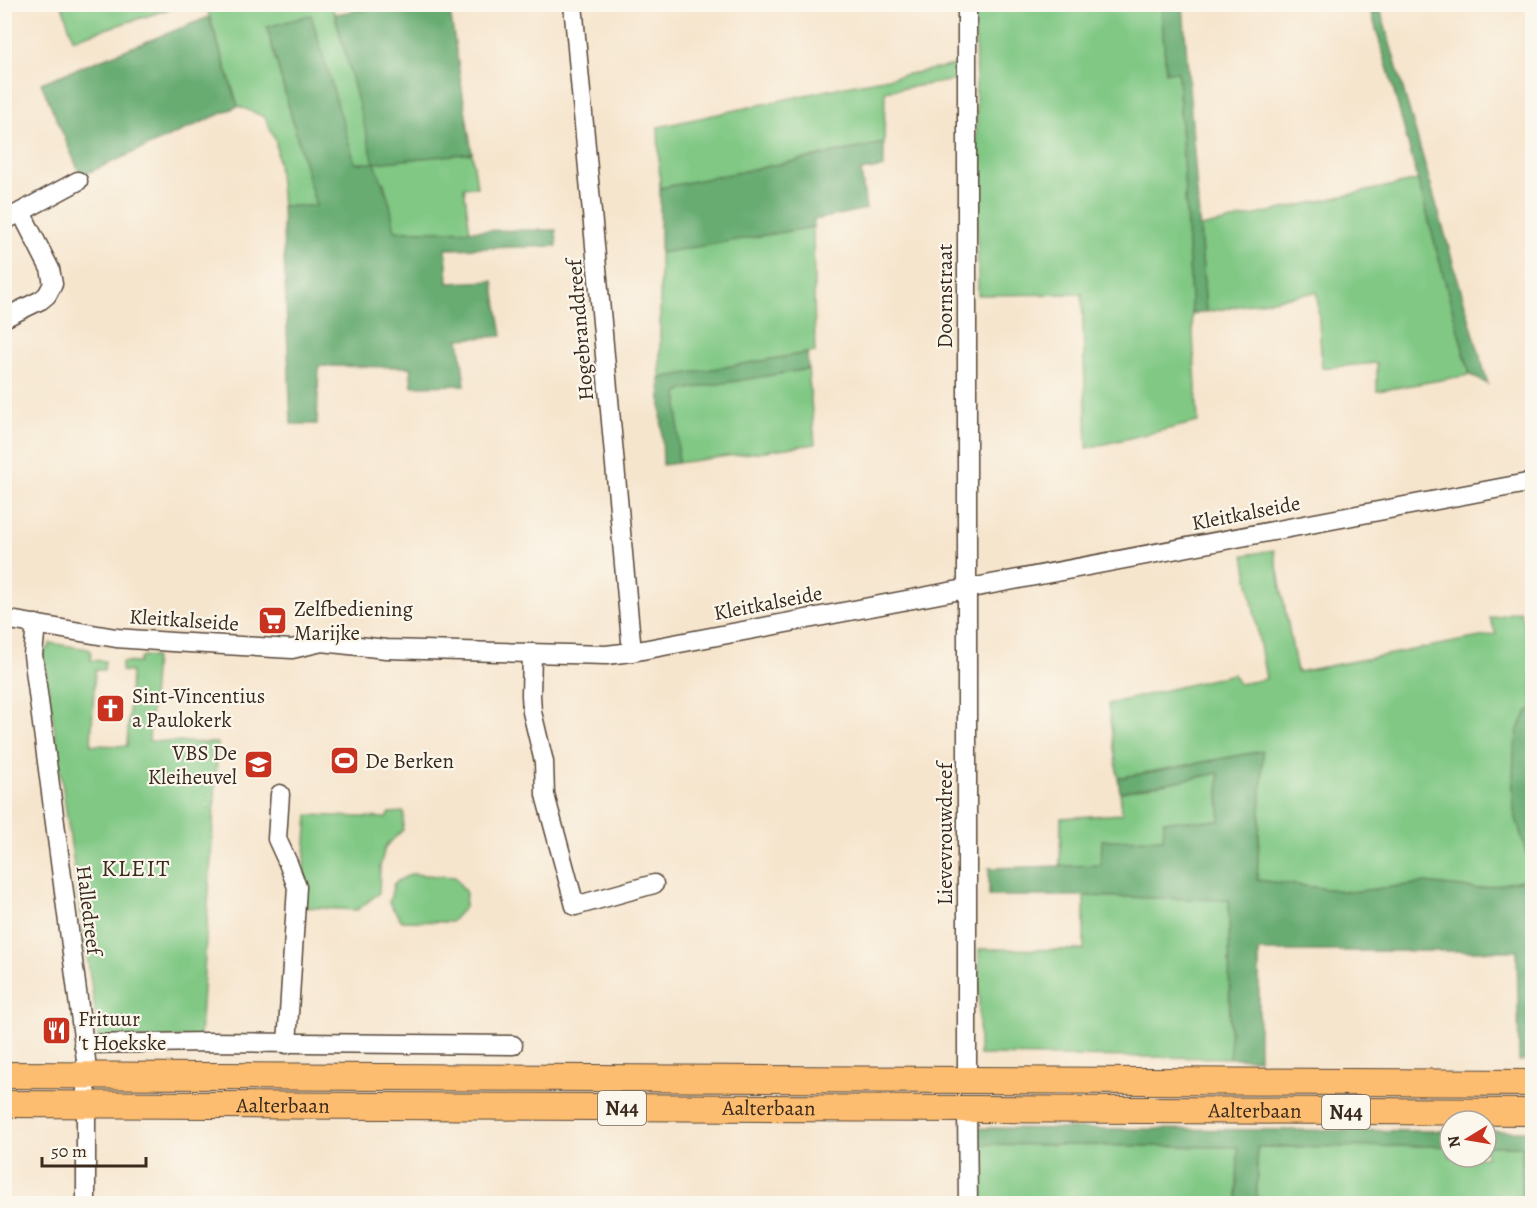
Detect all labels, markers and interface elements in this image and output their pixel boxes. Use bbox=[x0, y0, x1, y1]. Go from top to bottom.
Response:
street label: Doornstraat bbox=[931, 243, 959, 348]
street label: Hogebranddreef bbox=[560, 255, 600, 402]
street label: Kleitkalseide bbox=[1189, 489, 1303, 537]
street label: Kleitkalseide bbox=[711, 579, 825, 627]
place label: Zelfbediening Marijke bbox=[294, 595, 414, 647]
street label: Kleitkalseide bbox=[128, 602, 240, 638]
supermarket icon: Zelfbediening Marijke bbox=[257, 605, 289, 637]
place label: Sint-Vincentius a Paulokerk bbox=[132, 682, 265, 734]
church icon: Sint-Vincentius a Paulokerk bbox=[95, 692, 127, 724]
place label: VBS De Kleiheuvel bbox=[148, 739, 237, 791]
sports icon: De Berken bbox=[328, 745, 360, 777]
place label: De Berken bbox=[365, 747, 454, 775]
school or university icon: VBS De Kleiheuvel bbox=[242, 749, 274, 781]
street label: Lievevrouwdreef bbox=[931, 760, 959, 905]
district label: KLEIT bbox=[101, 852, 171, 884]
street label: Halledreef bbox=[70, 864, 109, 959]
place label: Frituur 't Hoekske bbox=[78, 1005, 166, 1057]
restaurant icon: Frituur 't Hoekske bbox=[41, 1015, 73, 1047]
street label: Aalterbaan bbox=[235, 1091, 330, 1120]
road number: N44 bbox=[598, 1091, 646, 1125]
street label: Aalterbaan bbox=[721, 1094, 816, 1122]
road number: N44 bbox=[1322, 1095, 1370, 1129]
street label: Aalterbaan bbox=[1207, 1096, 1302, 1125]
north arrow bbox=[1438, 1109, 1498, 1169]
scale bar bbox=[42, 1130, 146, 1168]
text: N bbox=[1442, 1134, 1466, 1149]
text: 50 m bbox=[51, 1139, 87, 1163]

